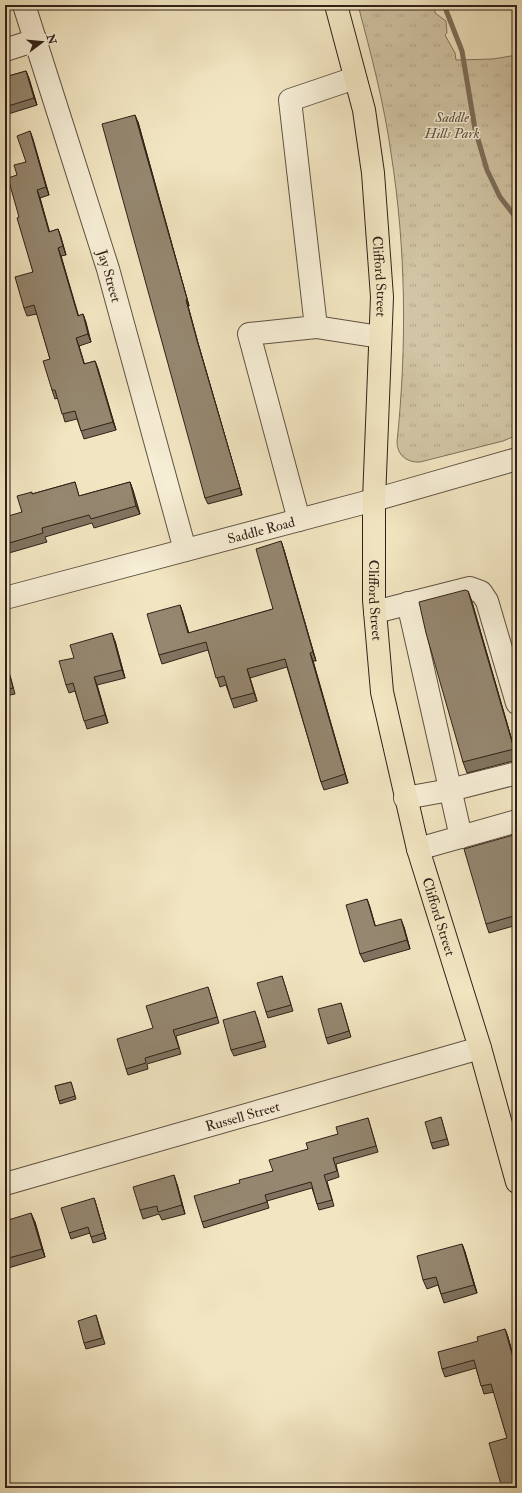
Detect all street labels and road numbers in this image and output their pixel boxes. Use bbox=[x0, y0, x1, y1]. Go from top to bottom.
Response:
street label: Clifford Street bbox=[369, 235, 390, 318]
street label: Jay Street bbox=[93, 247, 125, 305]
street label: Saddle Road bbox=[226, 513, 297, 548]
street label: Clifford Street bbox=[365, 560, 386, 642]
street label: Clifford Street bbox=[418, 875, 459, 958]
street label: Russell Street bbox=[203, 1098, 282, 1135]

